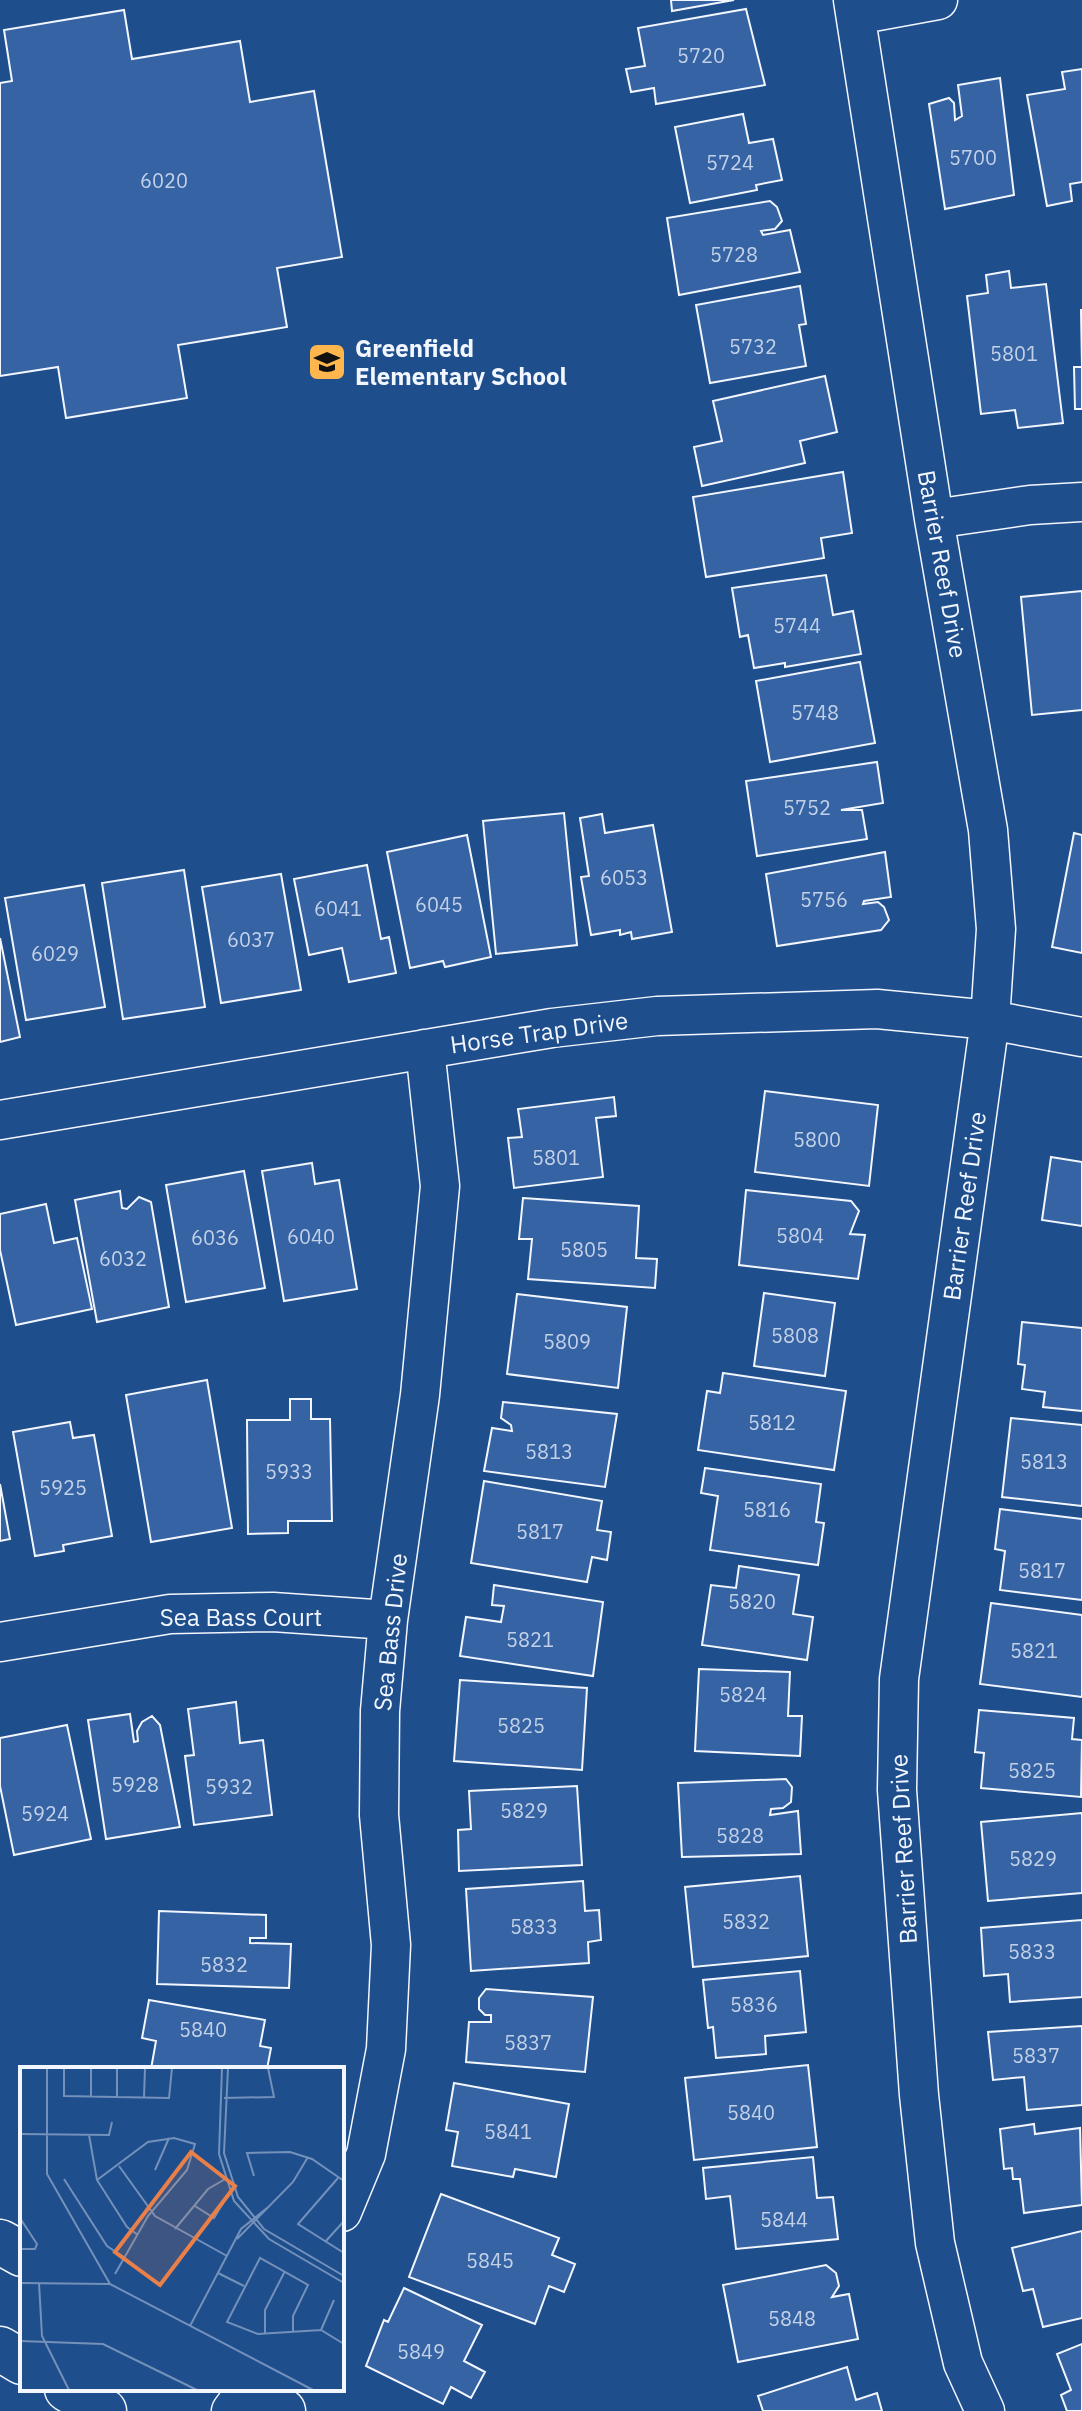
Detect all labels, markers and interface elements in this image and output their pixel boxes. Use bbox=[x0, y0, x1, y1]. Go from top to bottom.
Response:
house number: 5720 bbox=[677, 42, 725, 69]
house number: 5700 bbox=[949, 144, 997, 171]
house number: 5724 bbox=[706, 149, 754, 176]
house number: 6020 bbox=[140, 167, 188, 194]
house number: 5728 bbox=[710, 241, 758, 268]
place label: Greenfield Elementary School bbox=[355, 332, 567, 392]
house number: 5732 bbox=[729, 333, 777, 360]
house number: 5801 bbox=[990, 340, 1038, 367]
school or university icon: Greenfield Elementary School bbox=[306, 341, 348, 383]
street label: Barrier Reef Drive bbox=[911, 468, 975, 660]
house number: 5744 bbox=[773, 612, 821, 639]
house number: 5748 bbox=[791, 699, 839, 726]
house number: 5752 bbox=[783, 794, 831, 821]
house number: 6053 bbox=[600, 864, 648, 891]
house number: 5756 bbox=[800, 886, 848, 913]
house number: 6045 bbox=[415, 891, 463, 918]
house number: 6041 bbox=[314, 895, 362, 922]
house number: 6037 bbox=[227, 926, 275, 953]
house number: 6029 bbox=[31, 940, 79, 967]
street label: Horse Trap Drive bbox=[448, 1004, 630, 1060]
street label: Barrier Reef Drive bbox=[935, 1110, 993, 1302]
house number: 5800 bbox=[793, 1126, 841, 1153]
house number: 5801 bbox=[532, 1144, 580, 1171]
house number: 5804 bbox=[776, 1222, 824, 1249]
house number: 6040 bbox=[287, 1223, 335, 1250]
house number: 6036 bbox=[191, 1224, 239, 1251]
house number: 5805 bbox=[560, 1236, 608, 1263]
house number: 6032 bbox=[99, 1245, 147, 1272]
house number: 5808 bbox=[771, 1322, 819, 1349]
house number: 5809 bbox=[543, 1328, 591, 1355]
house number: 5812 bbox=[748, 1409, 796, 1436]
house number: 5813 bbox=[525, 1438, 573, 1465]
house number: 5813 bbox=[1020, 1448, 1068, 1475]
house number: 5933 bbox=[265, 1458, 313, 1485]
house number: 5925 bbox=[39, 1474, 87, 1501]
house number: 5816 bbox=[743, 1496, 791, 1523]
house number: 5817 bbox=[516, 1518, 564, 1545]
street label: Sea Bass Drive bbox=[366, 1551, 414, 1713]
house number: 5817 bbox=[1018, 1557, 1066, 1584]
house number: 5820 bbox=[728, 1588, 776, 1615]
street label: Sea Bass Court bbox=[160, 1601, 322, 1633]
house number: 5821 bbox=[506, 1626, 554, 1653]
house number: 5821 bbox=[1010, 1637, 1058, 1664]
house number: 5824 bbox=[719, 1681, 767, 1708]
house number: 5825 bbox=[497, 1712, 545, 1739]
street label: Barrier Reef Drive bbox=[882, 1753, 924, 1945]
house number: 5825 bbox=[1008, 1757, 1056, 1784]
house number: 5928 bbox=[111, 1771, 159, 1798]
house number: 5932 bbox=[205, 1773, 253, 1800]
house number: 5829 bbox=[500, 1797, 548, 1824]
house number: 5924 bbox=[21, 1800, 69, 1827]
house number: 5828 bbox=[716, 1822, 764, 1849]
house number: 5829 bbox=[1009, 1845, 1057, 1872]
house number: 5832 bbox=[722, 1908, 770, 1935]
house number: 5833 bbox=[510, 1913, 558, 1940]
house number: 5833 bbox=[1008, 1938, 1056, 1965]
house number: 5832 bbox=[200, 1951, 248, 1978]
house number: 5836 bbox=[730, 1991, 778, 2018]
house number: 5840 bbox=[179, 2016, 227, 2043]
house number: 5837 bbox=[504, 2029, 552, 2056]
house number: 5837 bbox=[1012, 2042, 1060, 2069]
inset map bbox=[20, 2067, 344, 2391]
house number: 5840 bbox=[727, 2099, 775, 2126]
house number: 5841 bbox=[484, 2118, 532, 2145]
house number: 5844 bbox=[760, 2206, 808, 2233]
house number: 5845 bbox=[466, 2247, 514, 2274]
house number: 5848 bbox=[768, 2305, 816, 2332]
house number: 5849 bbox=[397, 2338, 445, 2365]

